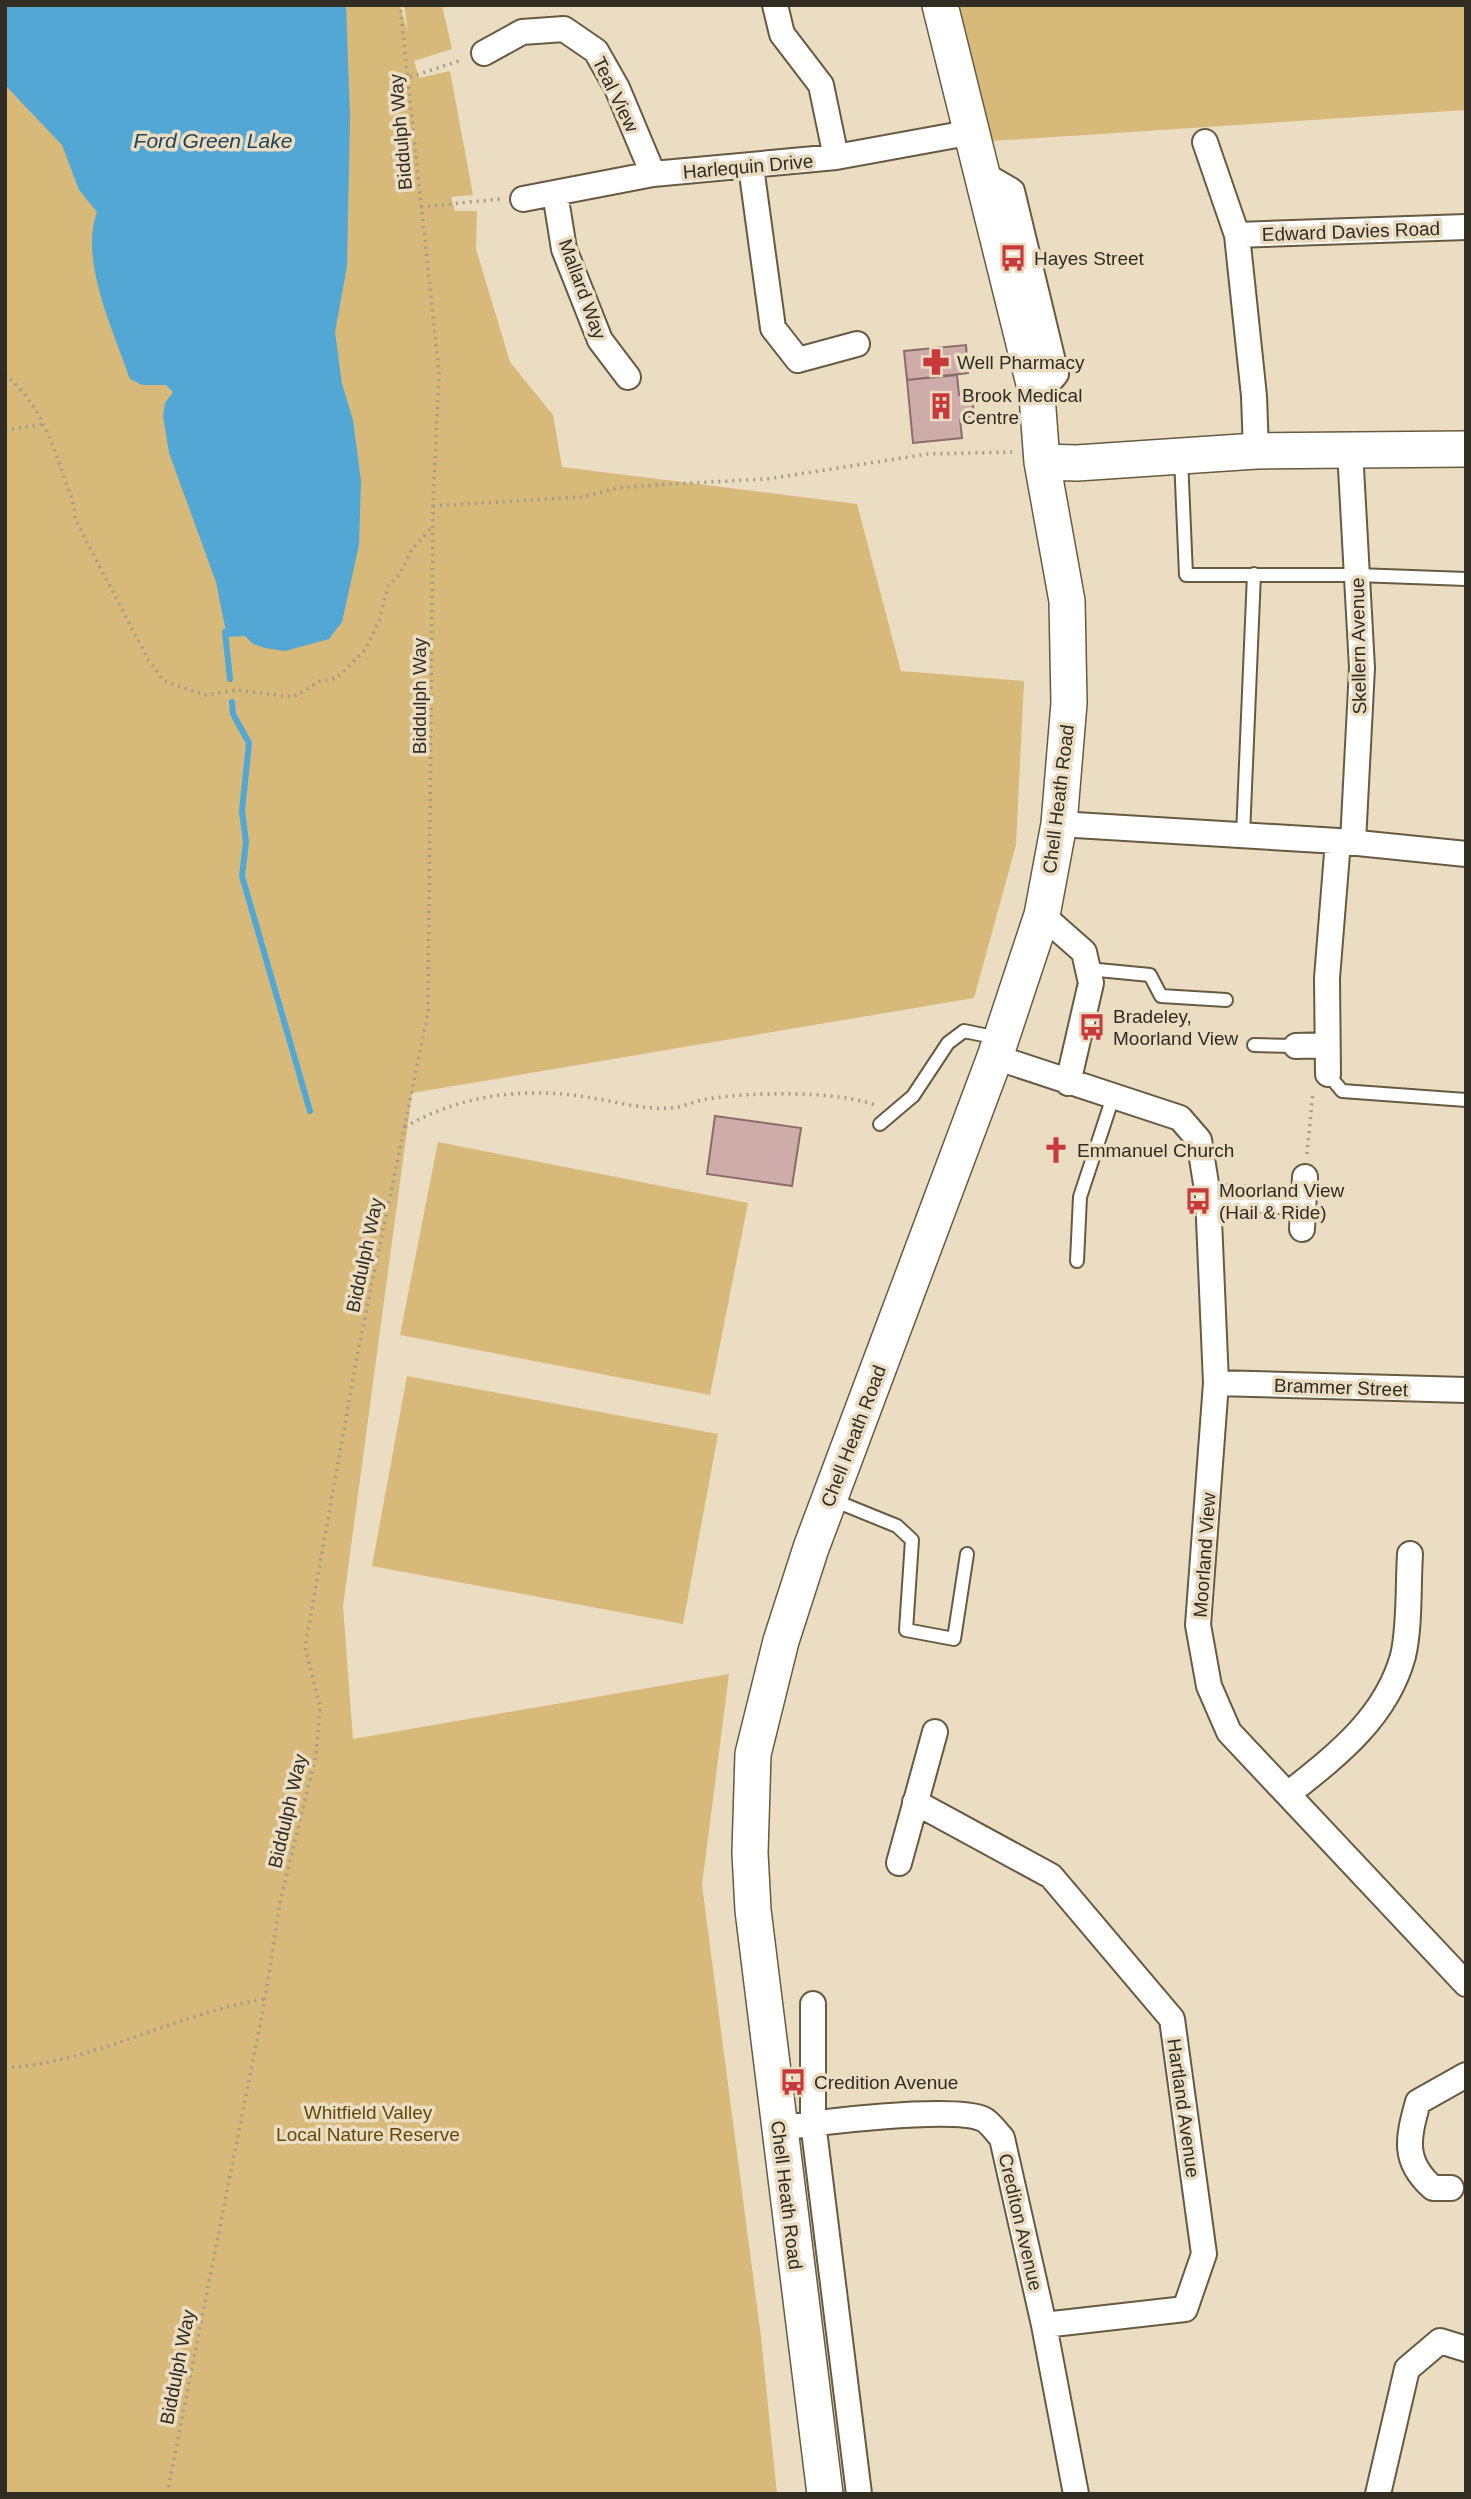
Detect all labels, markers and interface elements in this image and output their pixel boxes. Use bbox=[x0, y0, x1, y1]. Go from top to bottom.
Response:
street label: Teal View bbox=[588, 53, 643, 135]
street label: Biddulph Way bbox=[385, 73, 416, 191]
water label: Ford Green Lake bbox=[134, 129, 292, 152]
street label: Harlequin Drive bbox=[682, 150, 814, 183]
street label: Edward Davies Road bbox=[1261, 218, 1441, 245]
street label: Mallard Way bbox=[555, 236, 611, 343]
bus stop icon: Hayes Street bbox=[998, 243, 1028, 273]
place label: Hayes Street bbox=[1034, 248, 1145, 269]
pharmacy icon: Well Pharmacy bbox=[921, 347, 951, 377]
place label: Well Pharmacy bbox=[957, 352, 1085, 373]
place label: Brook Medical Centre bbox=[962, 385, 1082, 428]
building icon: Brook Medical Centre bbox=[926, 391, 956, 421]
street label: Skellern Avenue bbox=[1347, 577, 1370, 715]
street label: Biddulph Way bbox=[409, 637, 430, 754]
street label: Chell Heath Road bbox=[1039, 723, 1078, 875]
place label: Bradeley, Moorland View bbox=[1113, 1006, 1239, 1049]
bus stop icon: Bradeley, Moorland View bbox=[1077, 1012, 1107, 1042]
church icon: Emmanuel Church bbox=[1041, 1135, 1071, 1165]
place label: Emmanuel Church bbox=[1077, 1140, 1234, 1161]
place label: Moorland View (Hail & Ride) bbox=[1219, 1180, 1345, 1223]
bus stop icon: Moorland View (Hail & Ride) bbox=[1183, 1186, 1213, 1216]
street label: Biddulph Way bbox=[342, 1195, 387, 1314]
street label: Chell Heath Road bbox=[817, 1362, 890, 1510]
street label: Brammer Street bbox=[1274, 1375, 1409, 1400]
street label: Moorland View bbox=[1190, 1492, 1219, 1618]
street label: Biddulph Way bbox=[264, 1751, 311, 1870]
street label: Hartland Avenue bbox=[1163, 2037, 1204, 2179]
bus stop icon: Credition Avenue bbox=[778, 2067, 808, 2097]
place label: Credition Avenue bbox=[814, 2072, 958, 2093]
park label: Whitfield Valley Local Nature Reserve bbox=[276, 2102, 460, 2145]
street label: Chell Heath Road bbox=[767, 2119, 806, 2271]
street label: Crediton Avenue bbox=[995, 2151, 1047, 2293]
street label: Biddulph Way bbox=[156, 2307, 199, 2426]

